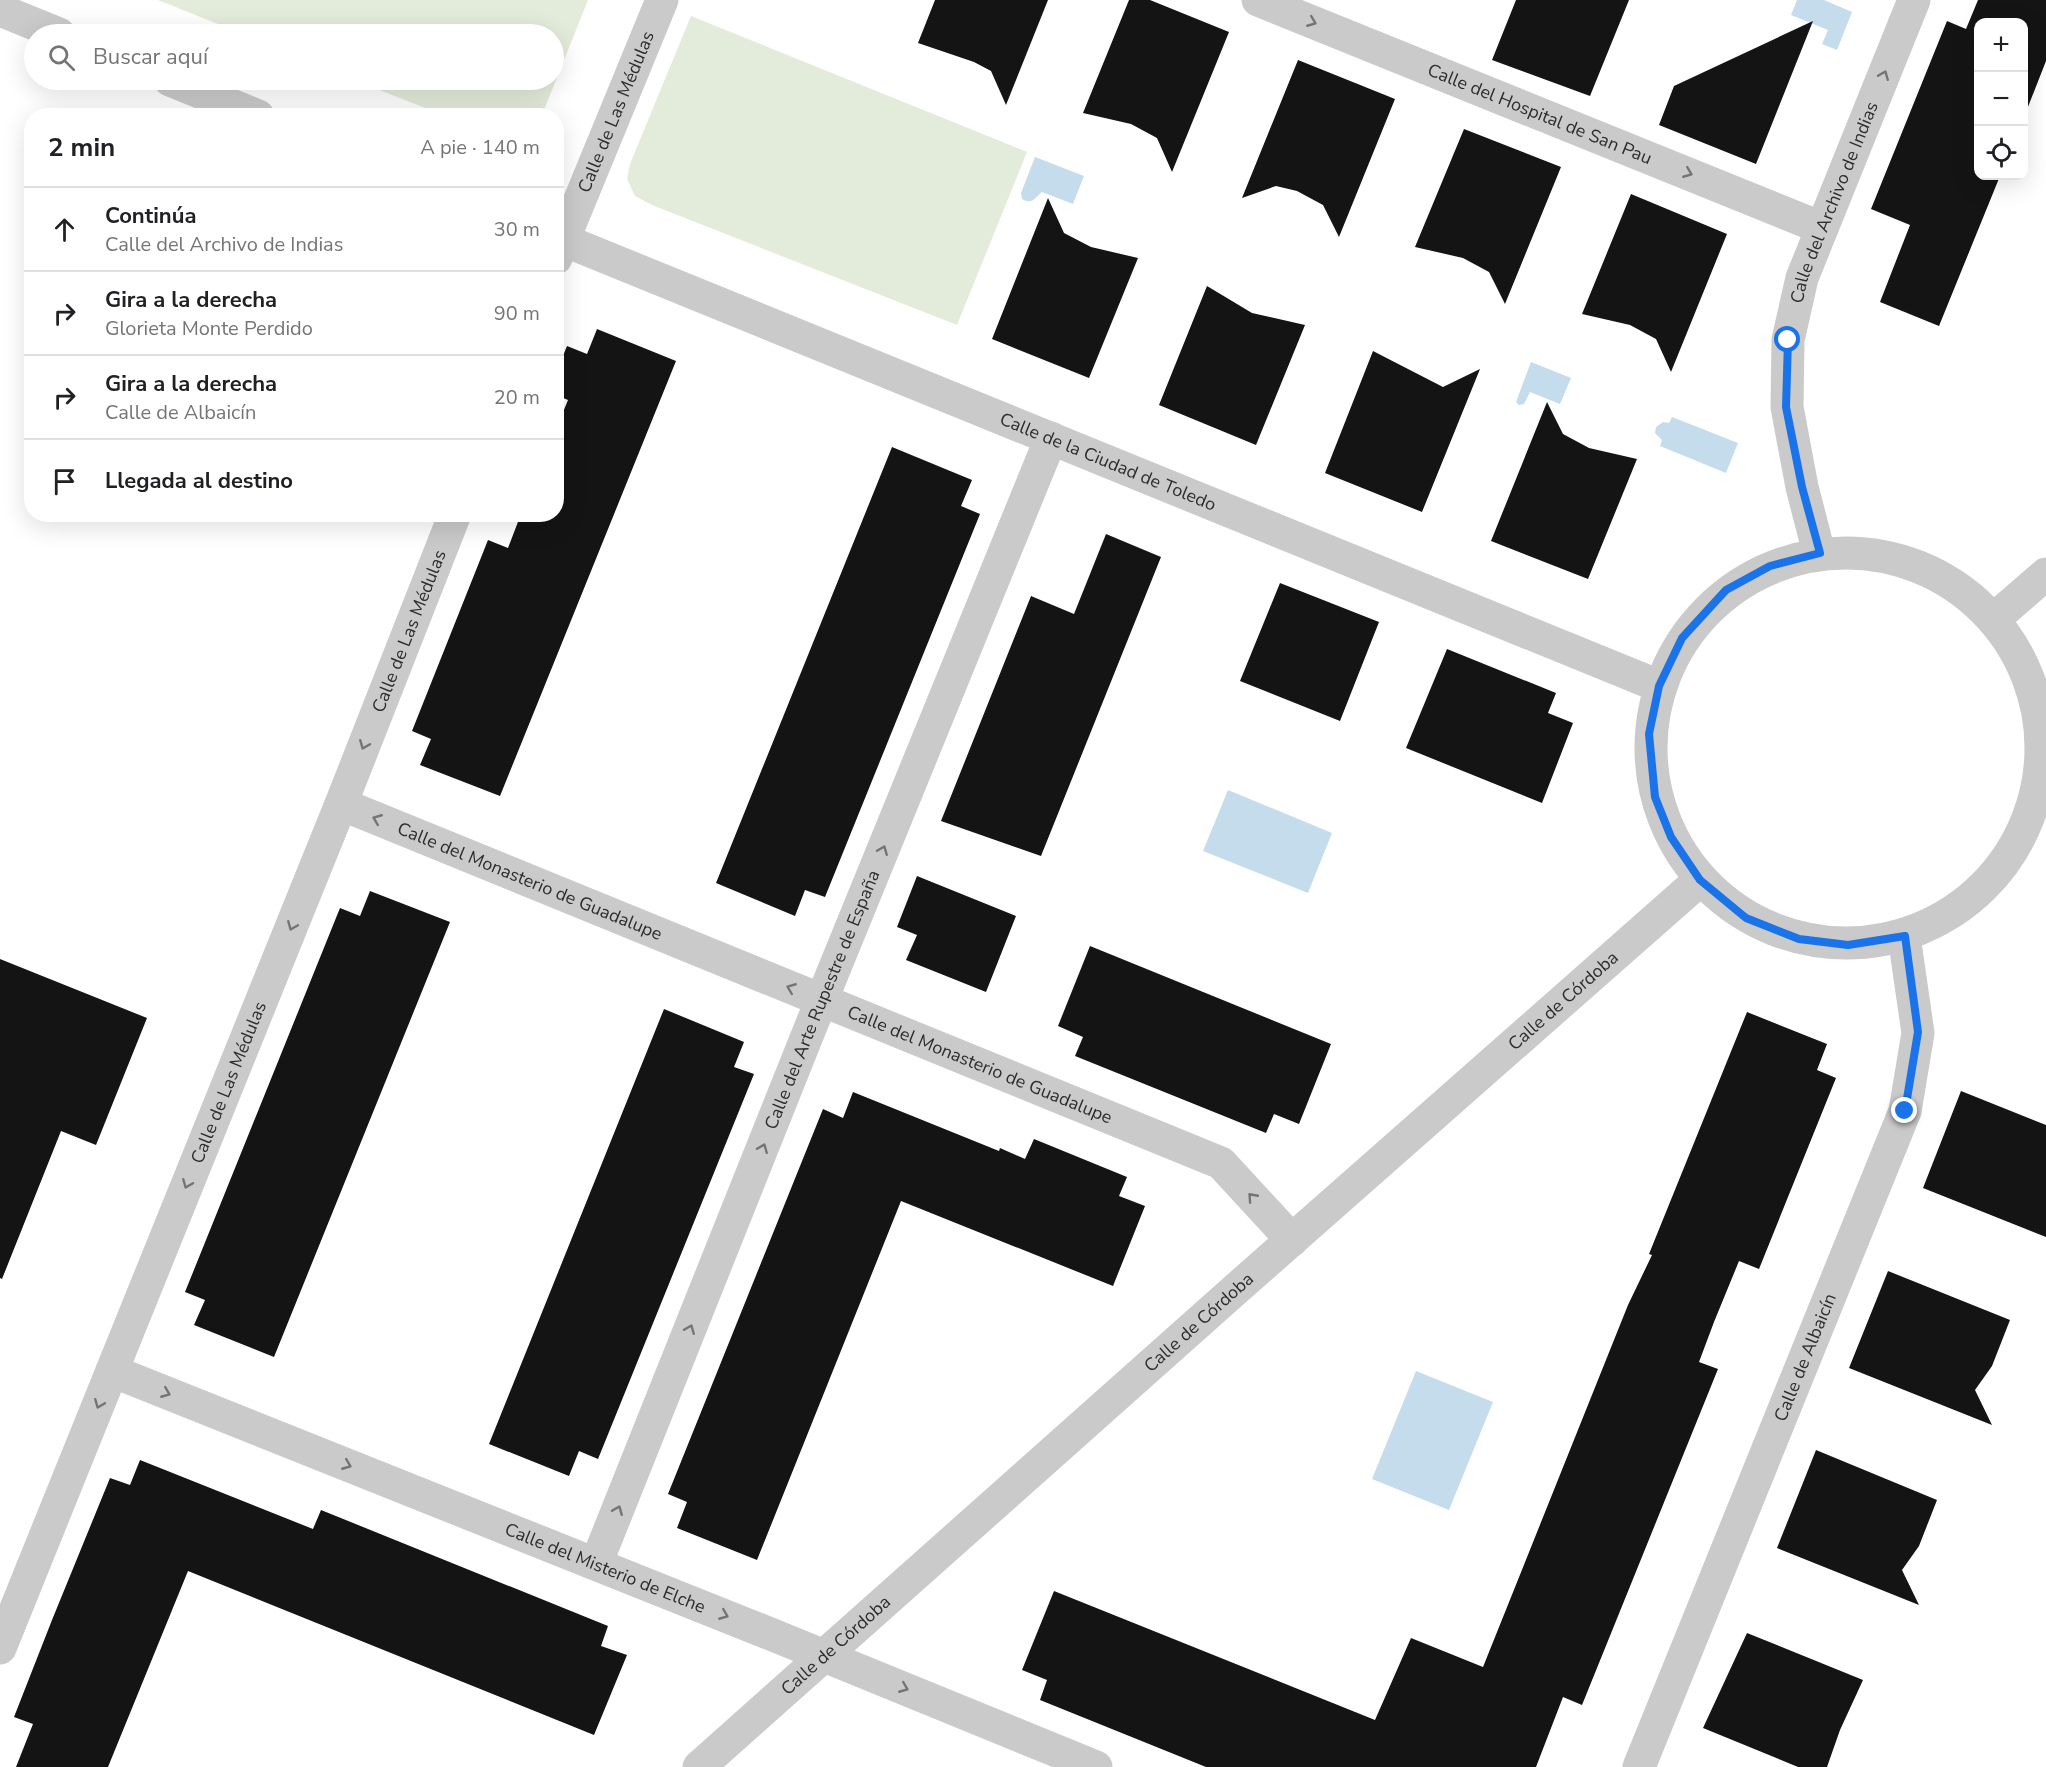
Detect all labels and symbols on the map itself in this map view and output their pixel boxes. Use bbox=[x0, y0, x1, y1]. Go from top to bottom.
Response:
one-way arrow bbox=[1306, 15, 1317, 27]
street label: Calle de Las Médulas bbox=[572, 27, 660, 196]
street label: Calle del Hospital de San Pau bbox=[1424, 58, 1656, 170]
one-way arrow bbox=[1877, 70, 1889, 81]
street label: Calle del Archivo de Indias bbox=[1785, 98, 1884, 305]
one-way arrow bbox=[1682, 166, 1693, 178]
route start bbox=[1774, 326, 1800, 352]
street label: Calle de la Ciudad de Toledo bbox=[996, 407, 1220, 516]
street label: Calle de Las Médulas bbox=[366, 546, 452, 716]
one-way arrow bbox=[359, 739, 372, 749]
one-way arrow bbox=[373, 814, 384, 826]
street label: Calle del Monasterio de Guadalupe bbox=[394, 816, 666, 946]
one-way arrow bbox=[876, 845, 888, 856]
street label: Calle del Arte Rupestre de España bbox=[759, 866, 885, 1133]
one-way arrow bbox=[287, 919, 299, 930]
street label: Calle de Córdoba bbox=[1503, 946, 1623, 1056]
one-way arrow bbox=[786, 983, 797, 995]
street label: Calle de Las Médulas bbox=[185, 998, 272, 1167]
street label: Calle del Monasterio de Guadalupe bbox=[844, 1000, 1116, 1129]
route end bbox=[1891, 1097, 1917, 1123]
one-way arrow bbox=[756, 1143, 768, 1154]
one-way arrow bbox=[182, 1178, 194, 1189]
one-way arrow bbox=[1248, 1193, 1259, 1204]
street label: Calle de Córdoba bbox=[1139, 1267, 1259, 1377]
street label: Calle de Albaicín bbox=[1768, 1290, 1842, 1425]
one-way arrow bbox=[683, 1324, 695, 1335]
one-way arrow bbox=[161, 1385, 171, 1398]
one-way arrow bbox=[93, 1398, 106, 1409]
one-way arrow bbox=[341, 1458, 352, 1470]
one-way arrow bbox=[611, 1505, 623, 1516]
street label: Calle del Misterio de Elche bbox=[501, 1517, 709, 1619]
street label: Calle de Córdoba bbox=[776, 1590, 896, 1701]
one-way arrow bbox=[717, 1608, 728, 1620]
one-way arrow bbox=[898, 1681, 909, 1693]

